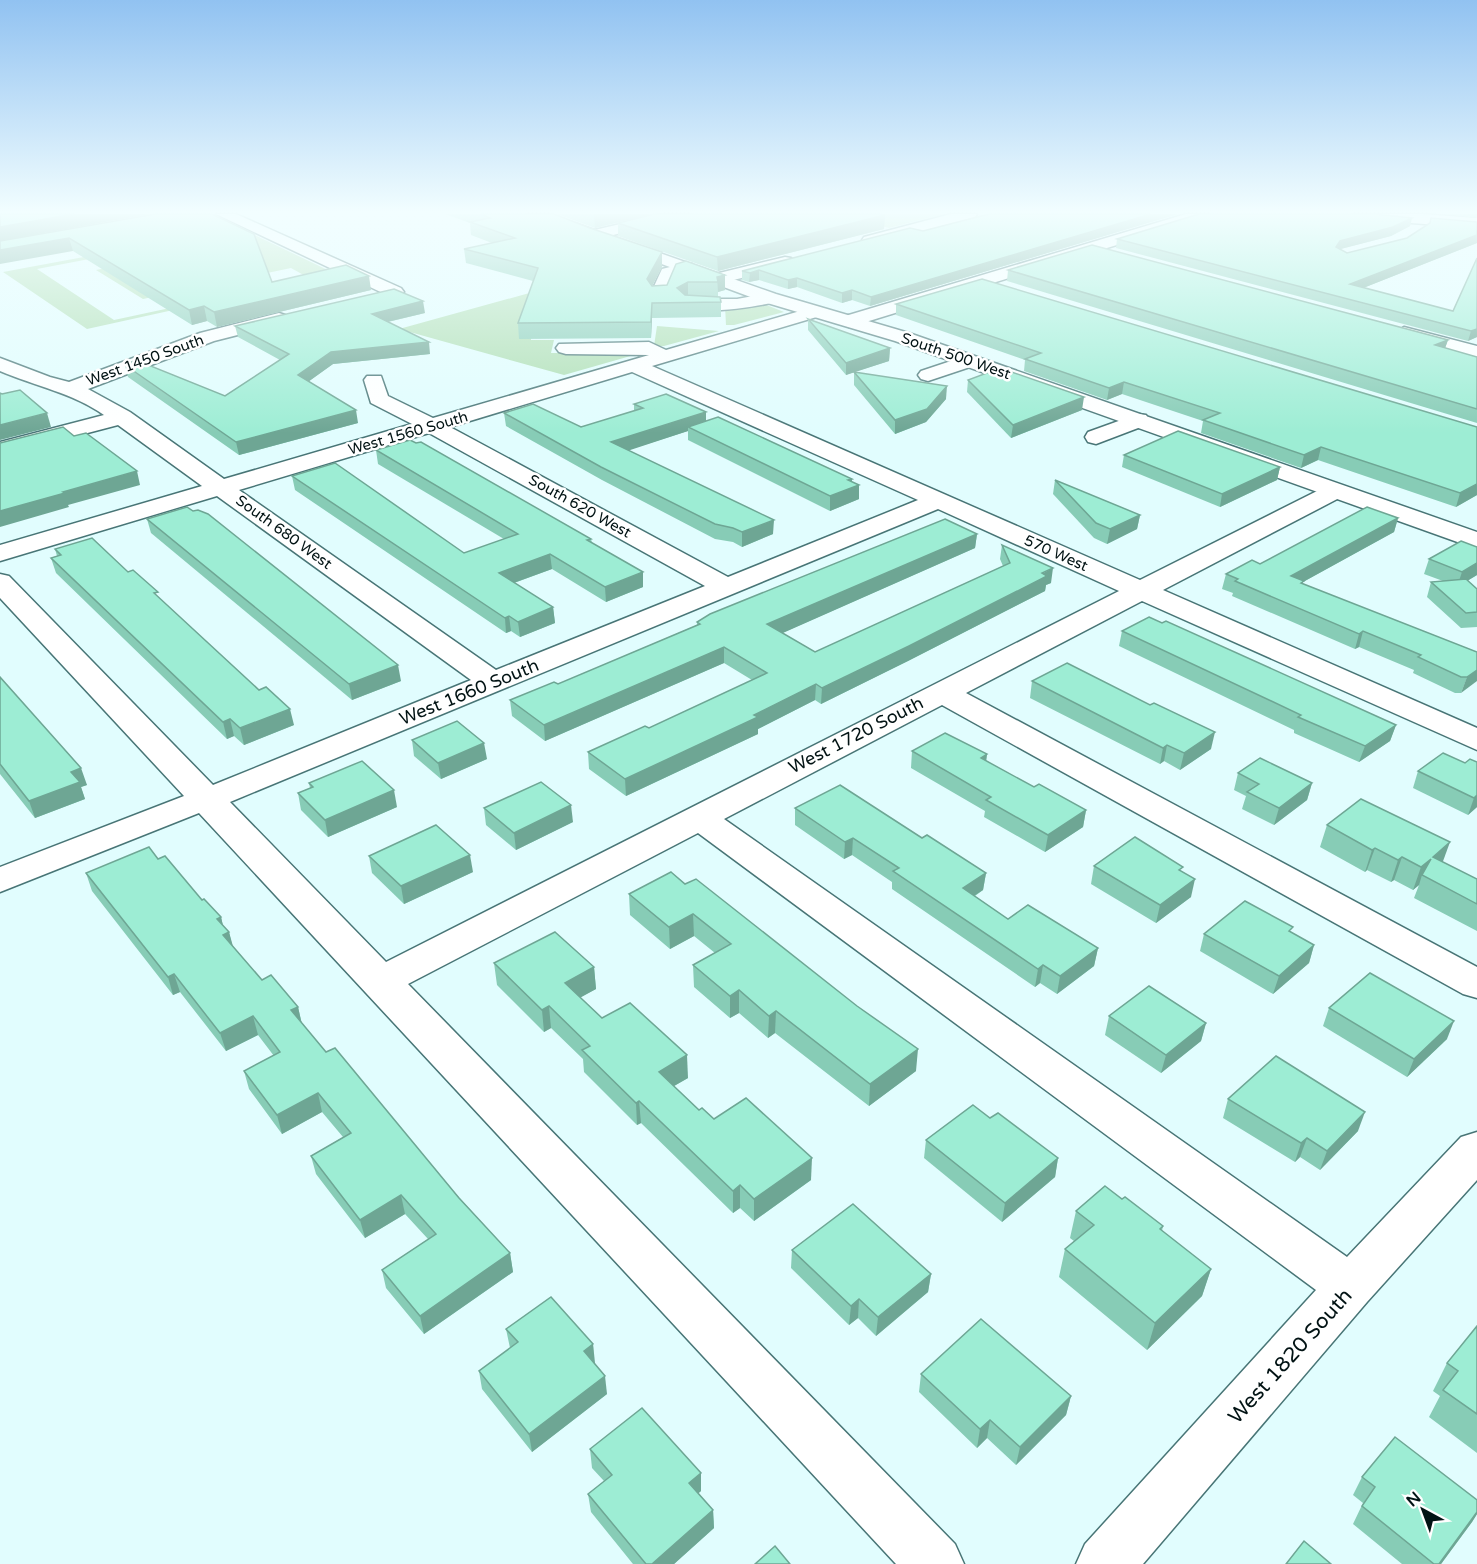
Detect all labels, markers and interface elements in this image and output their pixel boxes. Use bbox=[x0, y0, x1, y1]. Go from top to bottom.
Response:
street label: South 500 West bbox=[899, 329, 1013, 383]
street label: West 1450 South bbox=[84, 330, 206, 390]
street label: West 1560 South bbox=[346, 407, 470, 459]
street label: South 620 West bbox=[526, 470, 635, 542]
street label: South 680 West bbox=[232, 491, 336, 573]
street label: 570 West bbox=[1021, 531, 1091, 575]
street label: West 1660 South bbox=[396, 654, 542, 730]
street label: West 1720 South bbox=[785, 692, 927, 778]
street label: West 1820 South bbox=[1223, 1284, 1358, 1429]
north arrow bbox=[1393, 1480, 1453, 1540]
text: N bbox=[1402, 1488, 1425, 1511]

